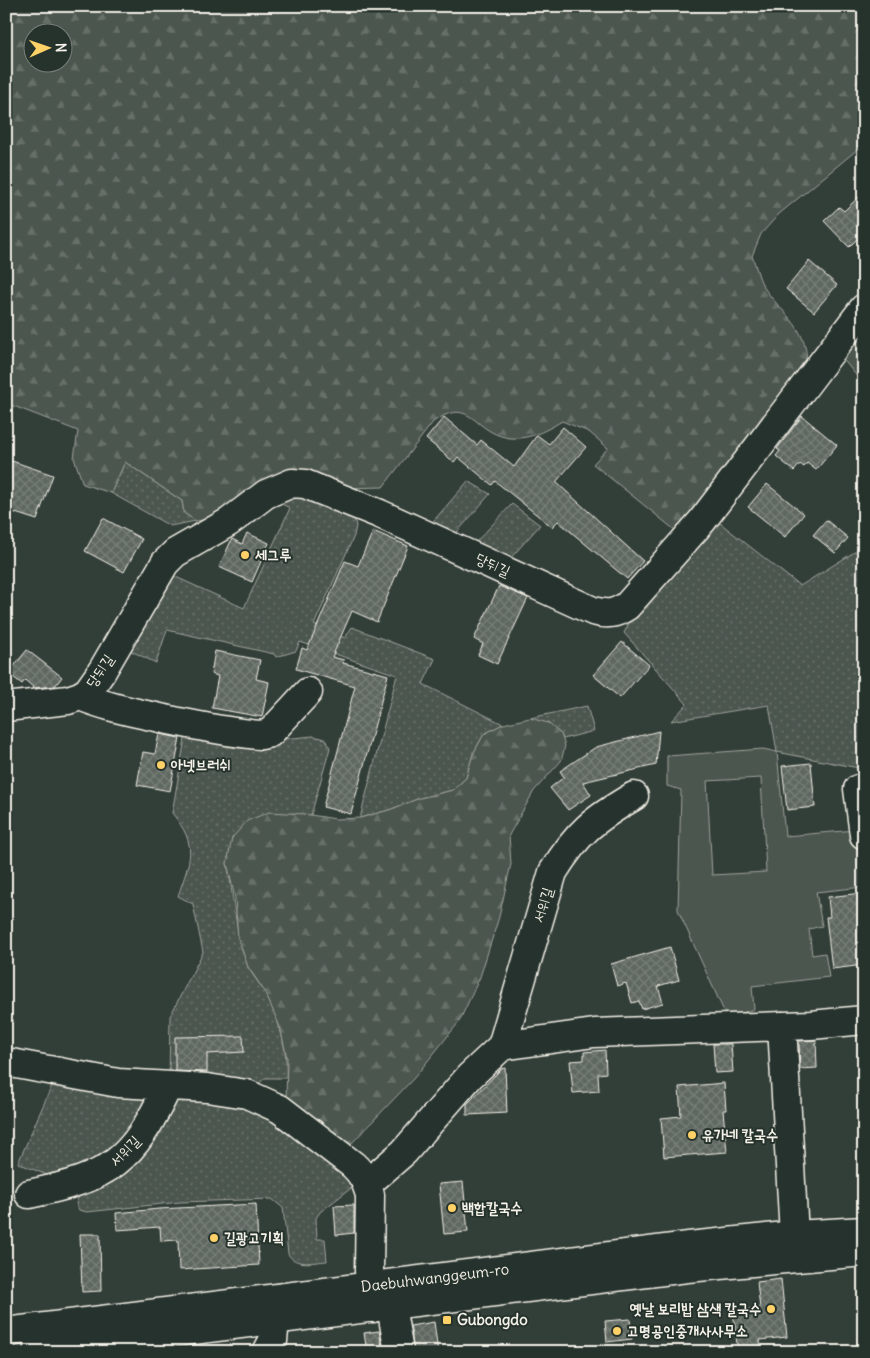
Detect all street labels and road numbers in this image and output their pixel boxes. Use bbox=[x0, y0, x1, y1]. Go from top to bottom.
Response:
street label: 당뒤길 bbox=[473, 548, 514, 581]
street label: 당뒤길 bbox=[82, 650, 118, 691]
street label: 서위길 bbox=[528, 885, 557, 925]
street label: 서위길 bbox=[105, 1131, 144, 1170]
street label: Daebuhwanggeum-ro bbox=[360, 1259, 510, 1296]

